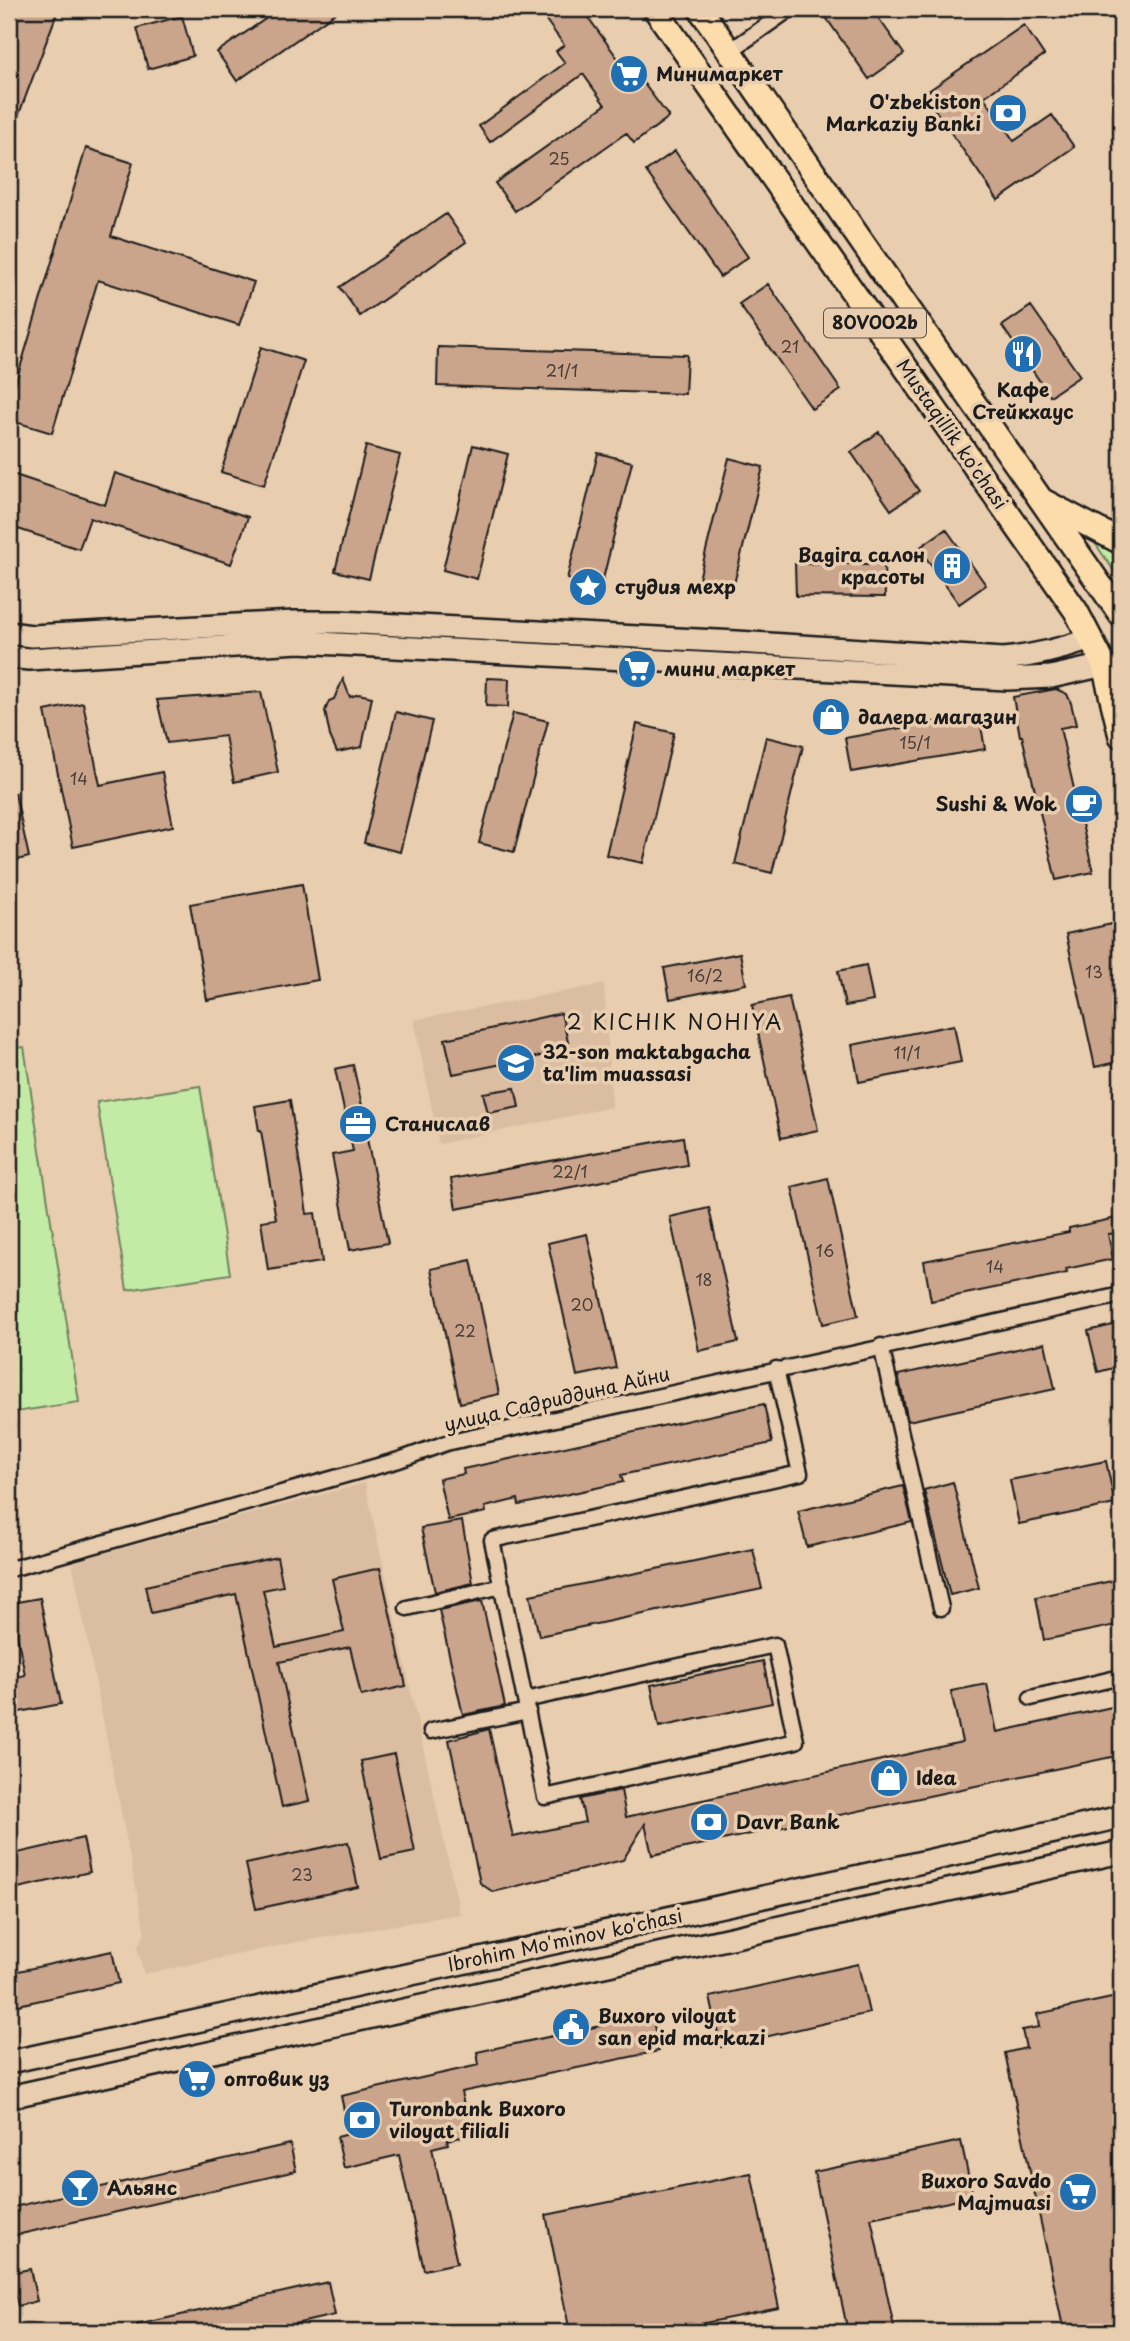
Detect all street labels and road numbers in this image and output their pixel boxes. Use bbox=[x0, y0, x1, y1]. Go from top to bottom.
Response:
road number: 80V002b bbox=[824, 309, 926, 338]
street label: Mustaqillik ko'chasi bbox=[890, 352, 1015, 514]
street label: улица Садриддина Айни bbox=[441, 1358, 672, 1438]
street label: Ibrohim Mo'minov ko'chasi bbox=[445, 1900, 685, 1978]

